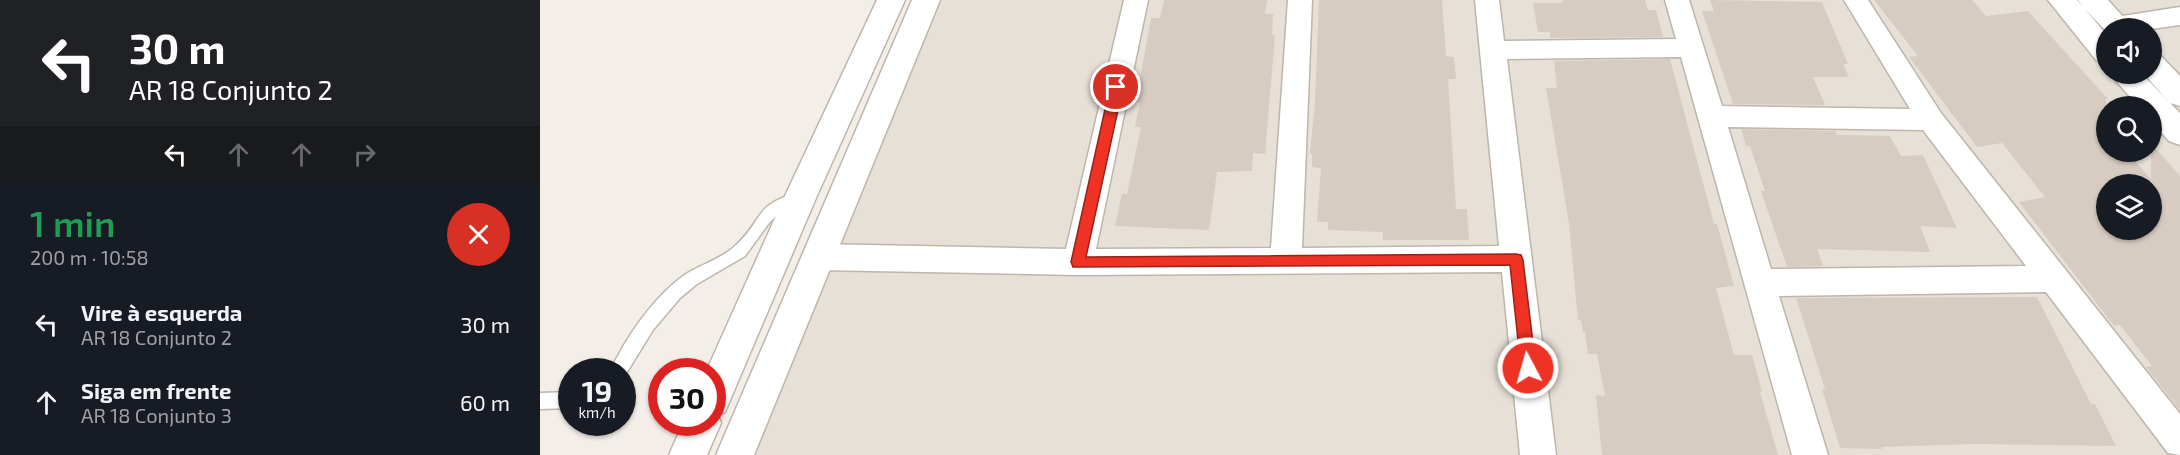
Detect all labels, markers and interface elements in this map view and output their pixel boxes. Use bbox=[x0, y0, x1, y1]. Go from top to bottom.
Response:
map controls bbox=[2096, 18, 2162, 240]
button: sound bbox=[2096, 18, 2162, 84]
text: 30 m bbox=[129, 22, 225, 72]
icon: left bbox=[30, 24, 108, 102]
pin bbox=[1090, 61, 1141, 112]
icon: arrive bbox=[1099, 70, 1132, 103]
text: AR 18 Conjunto 2 bbox=[129, 73, 333, 105]
button: search bbox=[2096, 96, 2162, 162]
icon: left bbox=[159, 138, 192, 171]
icon: ahead bbox=[222, 138, 255, 171]
icon: ahead bbox=[285, 138, 318, 171]
icon: right bbox=[348, 138, 381, 171]
button: layers bbox=[2096, 174, 2162, 240]
text: 1 min bbox=[30, 201, 115, 244]
button: close bbox=[447, 203, 510, 266]
text: 200 m · 10:58 bbox=[30, 245, 149, 269]
text: Vire à esquerda bbox=[81, 299, 242, 325]
icon: left bbox=[30, 308, 63, 341]
text: 30 m bbox=[460, 311, 510, 337]
text: AR 18 Conjunto 2 bbox=[81, 325, 232, 349]
position arrow bbox=[1496, 336, 1560, 400]
speed limit sign: 30 bbox=[648, 358, 726, 436]
text: 19 bbox=[582, 372, 612, 408]
text: Siga em frente bbox=[81, 377, 231, 403]
icon: ahead bbox=[30, 386, 63, 419]
text: 60 m bbox=[460, 389, 510, 415]
text: AR 18 Conjunto 3 bbox=[81, 403, 232, 427]
text: km/h bbox=[578, 403, 616, 421]

